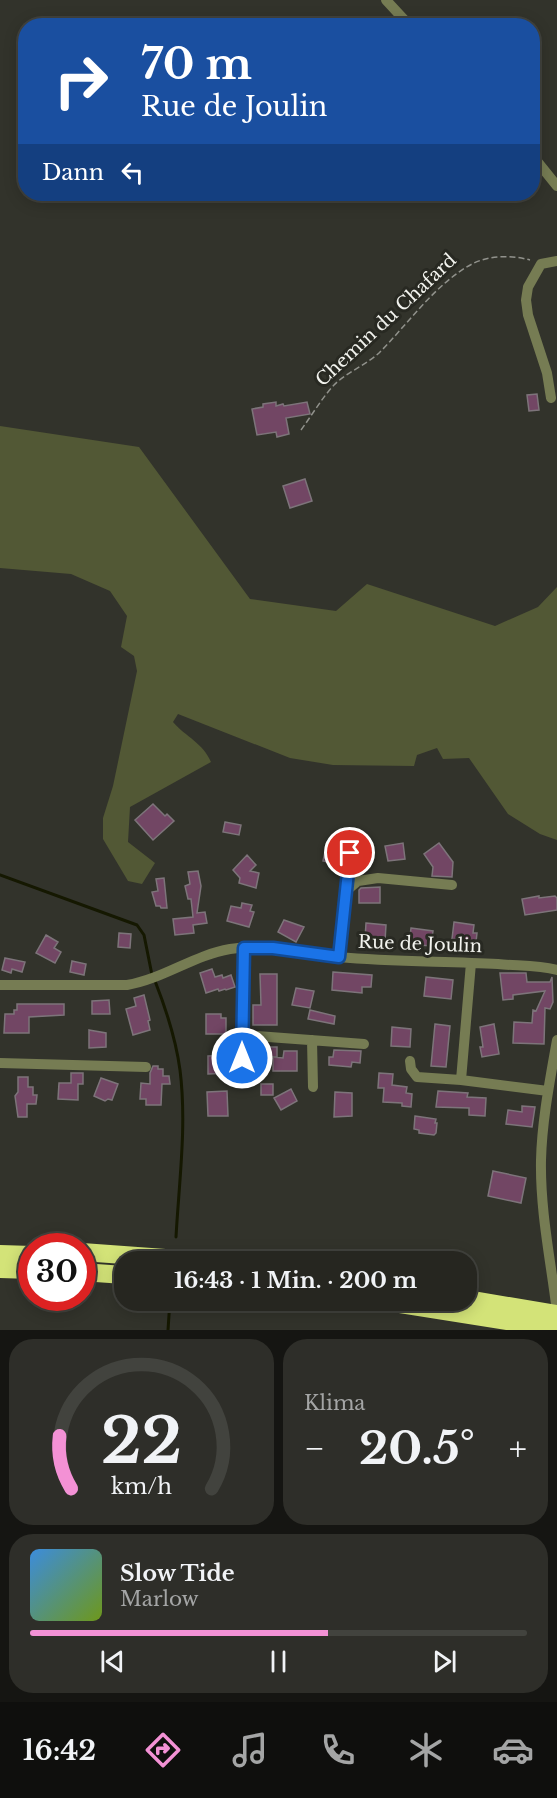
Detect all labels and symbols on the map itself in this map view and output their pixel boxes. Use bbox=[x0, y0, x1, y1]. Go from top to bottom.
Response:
street label: Chemin du Chafard bbox=[311, 249, 461, 391]
pin bbox=[324, 827, 375, 878]
street label: Rue de Joulin bbox=[358, 931, 482, 957]
position arrow bbox=[210, 1026, 274, 1090]
speed limit sign: 30 bbox=[18, 1233, 96, 1311]

